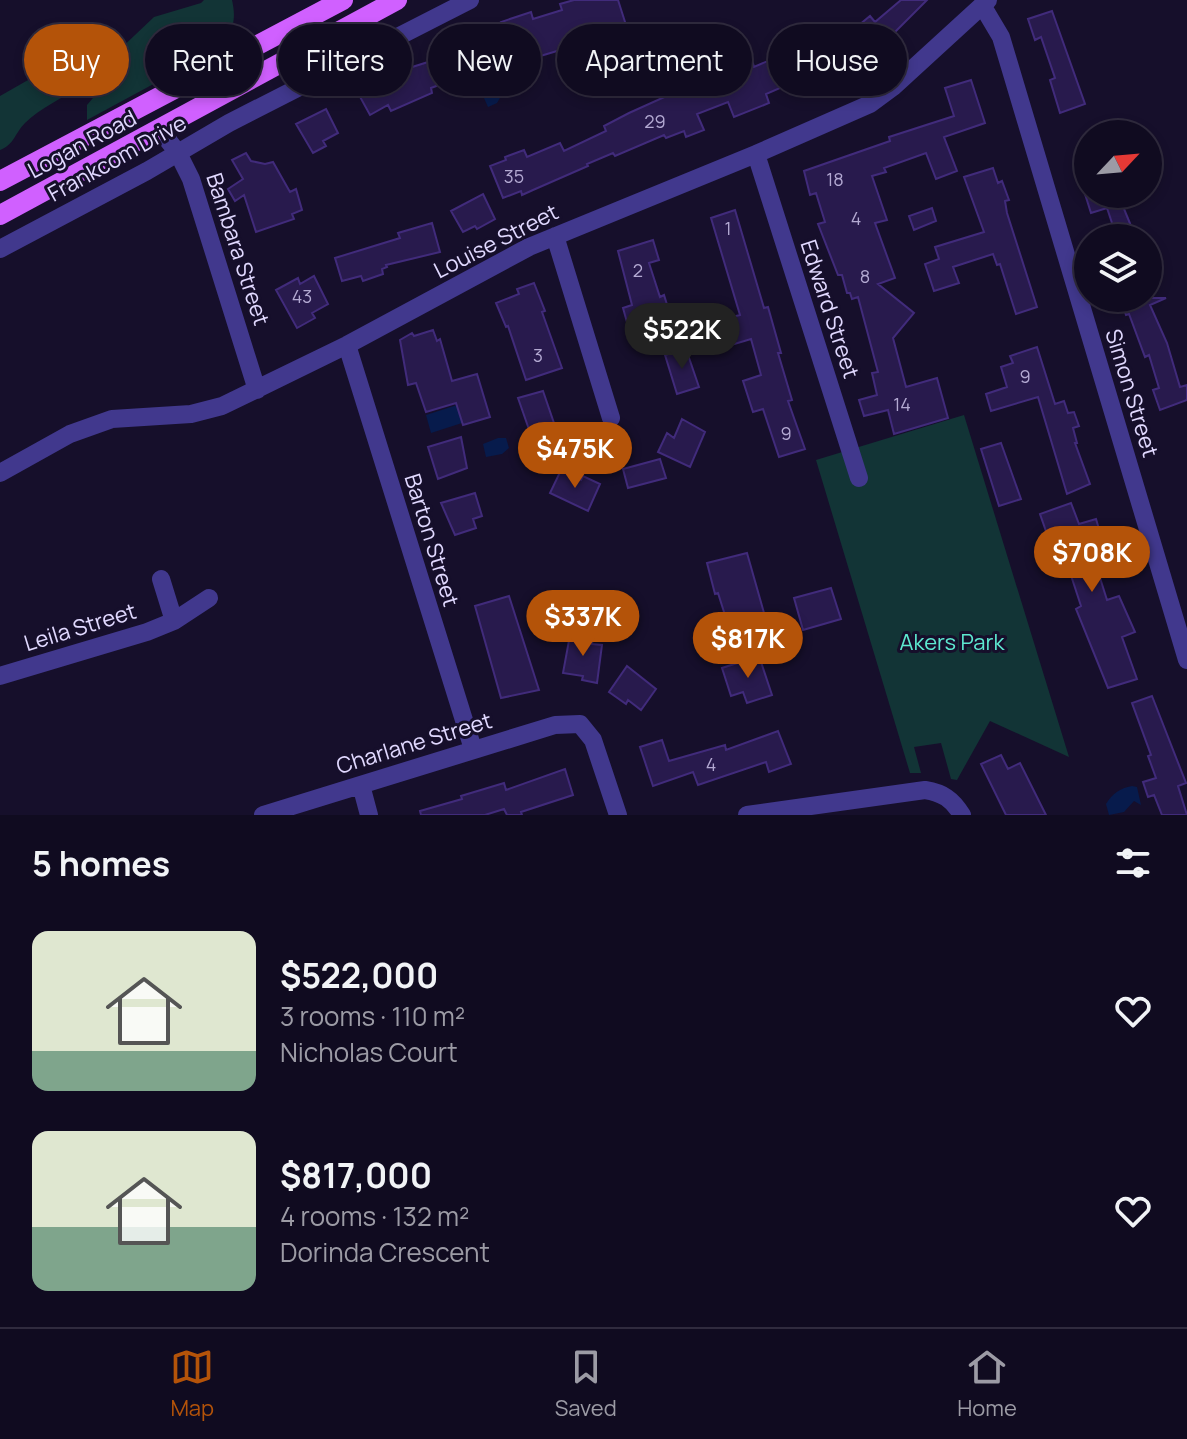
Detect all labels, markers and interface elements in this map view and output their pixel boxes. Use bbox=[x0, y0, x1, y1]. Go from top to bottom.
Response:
chip: Buy bbox=[24, 24, 129, 96]
chip: Rent bbox=[145, 24, 262, 96]
chip: Filters bbox=[278, 24, 412, 96]
chip: New bbox=[428, 24, 541, 96]
chip: Apartment bbox=[557, 24, 752, 96]
chip: House bbox=[768, 24, 907, 96]
street label: Logan Road bbox=[22, 103, 142, 185]
street label: Frankcom Drive bbox=[42, 108, 192, 208]
house number: 29 bbox=[644, 109, 666, 133]
north arrow bbox=[1074, 120, 1162, 208]
map controls bbox=[1074, 120, 1162, 312]
house number: 35 bbox=[504, 164, 524, 188]
house number: 18 bbox=[826, 167, 844, 191]
street label: Bambara Street bbox=[199, 169, 277, 329]
street label: Louise Street bbox=[429, 197, 564, 285]
house number: 4 bbox=[851, 206, 861, 230]
house number: 1 bbox=[724, 216, 732, 240]
button: layers bbox=[1074, 224, 1162, 312]
street label: Edward Street bbox=[794, 236, 867, 382]
house number: 2 bbox=[633, 258, 643, 282]
house number: 8 bbox=[860, 264, 870, 288]
house number: 43 bbox=[292, 284, 312, 308]
pin: $522K bbox=[626, 303, 738, 371]
text: $522K bbox=[643, 311, 721, 347]
street label: Simon Street bbox=[1098, 325, 1166, 461]
house number: 3 bbox=[533, 343, 543, 367]
house number: 9 bbox=[1019, 364, 1031, 388]
house number: 14 bbox=[893, 392, 911, 416]
house number: 9 bbox=[780, 421, 792, 445]
pin: $475K bbox=[519, 422, 631, 490]
text: $475K bbox=[536, 430, 614, 466]
street label: Barton Street bbox=[398, 470, 466, 610]
pin: $708K bbox=[1036, 526, 1148, 594]
text: $708K bbox=[1052, 534, 1132, 570]
pin: $337K bbox=[527, 590, 639, 658]
street label: Leila Street bbox=[20, 596, 140, 658]
text: $337K bbox=[544, 598, 622, 634]
pin: $817K bbox=[692, 612, 804, 680]
text: $817K bbox=[711, 620, 785, 656]
park label: Akers Park bbox=[900, 627, 1005, 657]
street label: Charlane Street bbox=[333, 705, 496, 781]
house number: 4 bbox=[706, 752, 716, 776]
text: 5 homes bbox=[32, 840, 170, 886]
icon: filters bbox=[1111, 841, 1155, 885]
text: $522,000 bbox=[280, 952, 438, 998]
icon: home bbox=[96, 963, 192, 1059]
icon: heart bbox=[1111, 989, 1155, 1033]
text: 3 rooms · 110 m² bbox=[280, 998, 465, 1034]
text: Nicholas Court bbox=[280, 1034, 458, 1070]
text: $817,000 bbox=[280, 1152, 432, 1198]
icon: home bbox=[96, 1163, 192, 1259]
icon: heart bbox=[1111, 1189, 1155, 1233]
text: 4 rooms · 132 m² bbox=[280, 1198, 469, 1234]
text: Dorinda Crescent bbox=[280, 1234, 490, 1270]
tab: Map bbox=[170, 1345, 214, 1423]
tab: Saved bbox=[555, 1345, 617, 1423]
tab: Home bbox=[957, 1345, 1017, 1423]

